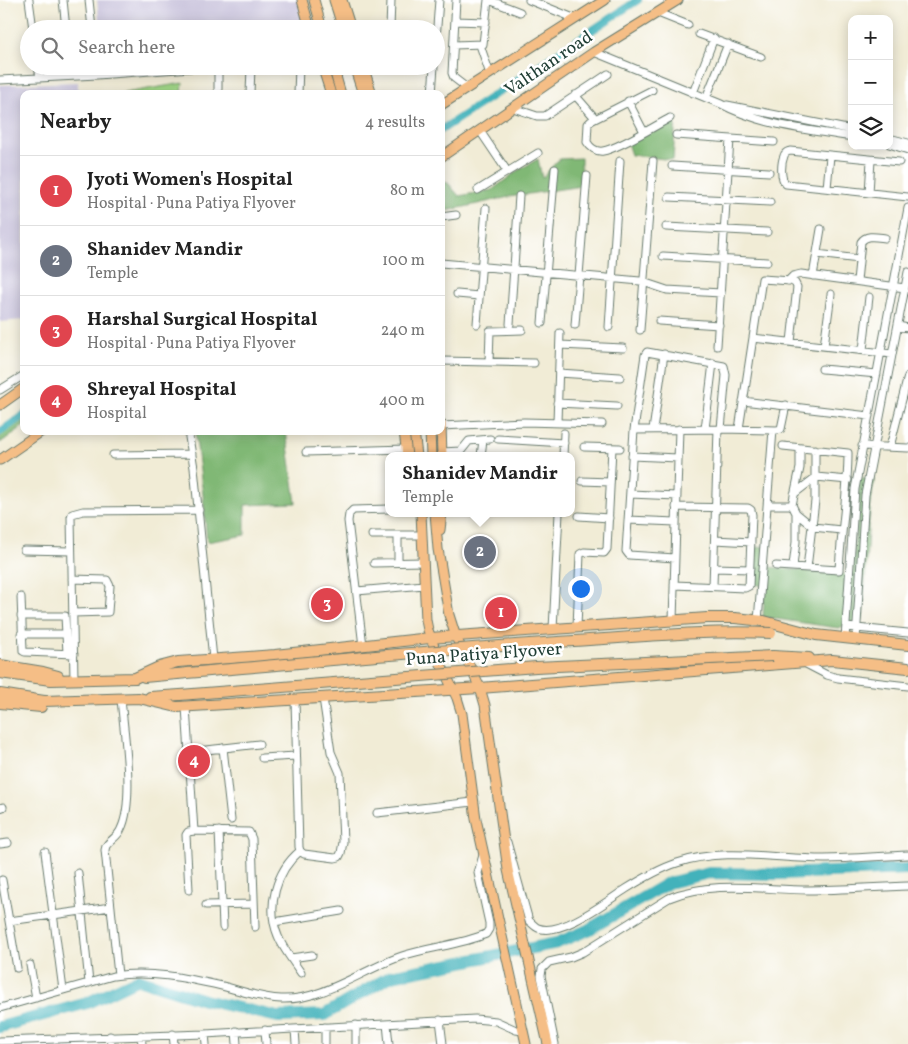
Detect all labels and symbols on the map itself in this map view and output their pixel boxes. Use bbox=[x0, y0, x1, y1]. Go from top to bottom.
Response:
street label: Valthan road bbox=[500, 25, 598, 103]
pin: 2 bbox=[464, 533, 496, 571]
your location bbox=[568, 576, 594, 602]
pin: 3 bbox=[311, 585, 343, 623]
pin: 1 bbox=[485, 594, 517, 632]
street label: Puna Patiya Flyover bbox=[405, 637, 564, 673]
pin: 4 bbox=[178, 742, 210, 780]

